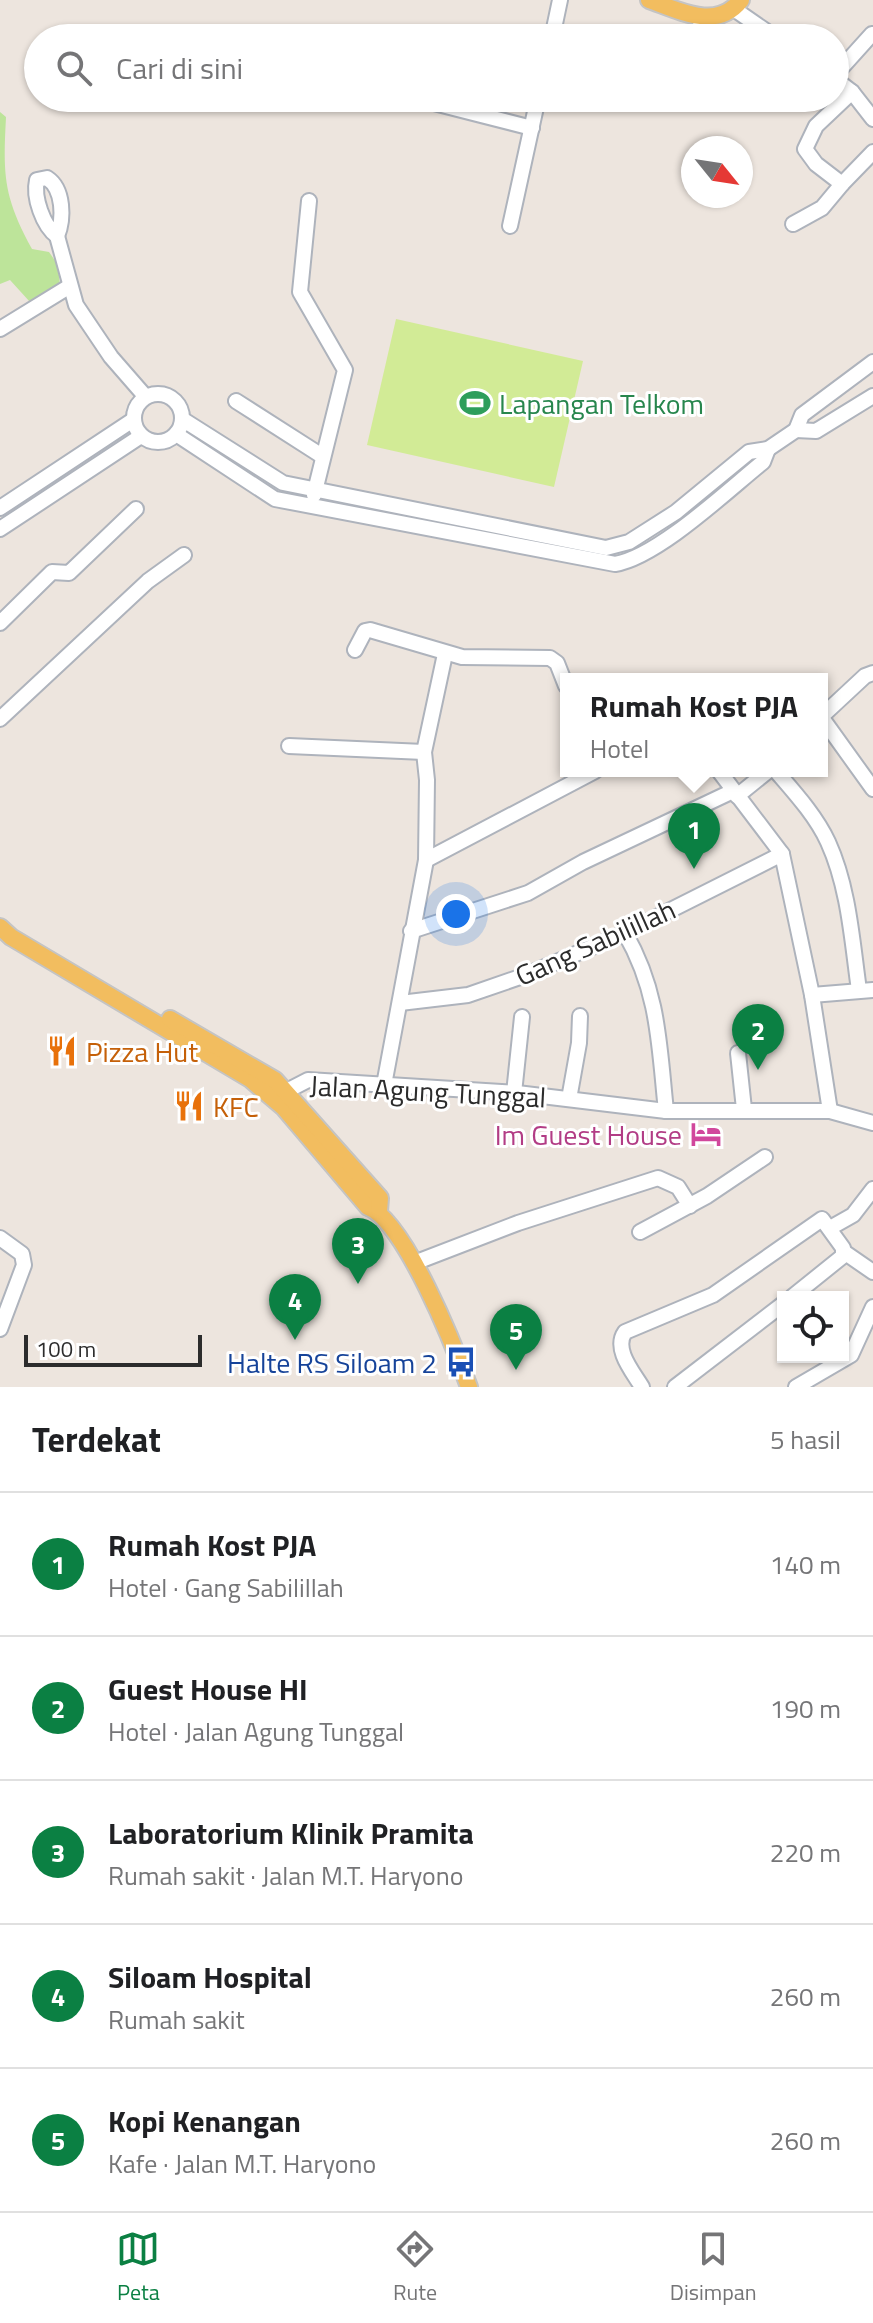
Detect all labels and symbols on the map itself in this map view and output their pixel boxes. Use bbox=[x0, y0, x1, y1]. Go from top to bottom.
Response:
north arrow bbox=[681, 136, 753, 208]
place label: Lapangan Telkom bbox=[499, 382, 704, 425]
sports icon: Lapangan Telkom bbox=[458, 386, 492, 420]
pin: 1 bbox=[668, 803, 720, 869]
street label: Gang Sabilillah bbox=[508, 887, 682, 997]
your location bbox=[436, 894, 476, 934]
pin: 2 bbox=[732, 1004, 784, 1070]
place label: Pizza Hut bbox=[86, 1030, 198, 1073]
restaurant icon: Pizza Hut bbox=[45, 1034, 79, 1068]
street label: Jalan Agung Tunggal bbox=[309, 1063, 547, 1119]
place label: KFC bbox=[213, 1085, 259, 1128]
restaurant icon: KFC bbox=[172, 1089, 206, 1123]
place label: Im Guest House bbox=[495, 1113, 682, 1156]
hotel icon: Im Guest House bbox=[689, 1117, 723, 1151]
pin: 3 bbox=[332, 1218, 384, 1284]
pin: 4 bbox=[269, 1274, 321, 1340]
pin: 5 bbox=[490, 1304, 542, 1370]
scale bar bbox=[24, 1331, 202, 1367]
place label: Halte RS Siloam 2 bbox=[227, 1341, 437, 1384]
bus stop icon: Halte RS Siloam 2 bbox=[444, 1345, 478, 1379]

